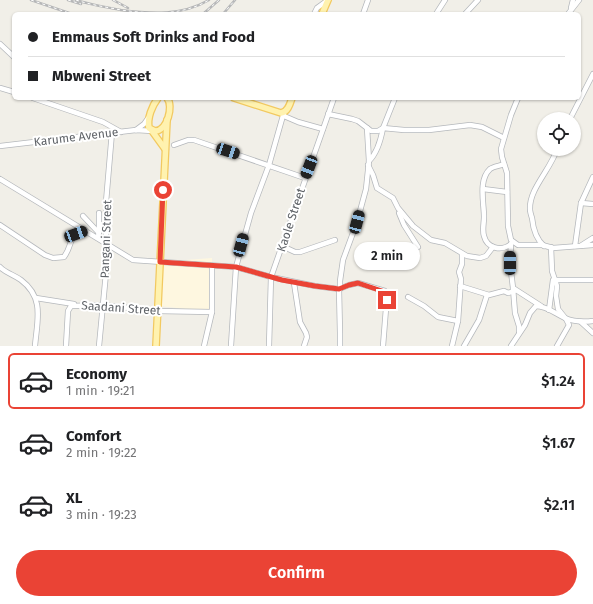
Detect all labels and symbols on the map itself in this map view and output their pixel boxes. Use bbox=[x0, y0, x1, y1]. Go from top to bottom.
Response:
street label: Karume Avenue bbox=[33, 125, 119, 149]
car bbox=[215, 142, 241, 160]
car bbox=[299, 154, 319, 180]
route start bbox=[154, 181, 172, 199]
street label: Kaole Street bbox=[274, 186, 308, 254]
street label: Pangani Street bbox=[98, 199, 114, 279]
car bbox=[348, 209, 366, 235]
car bbox=[63, 224, 89, 244]
car bbox=[232, 232, 250, 258]
callout: 2 min bbox=[354, 242, 420, 270]
car bbox=[504, 251, 516, 275]
route end bbox=[378, 291, 396, 309]
street label: Saadani Street bbox=[81, 298, 162, 318]

